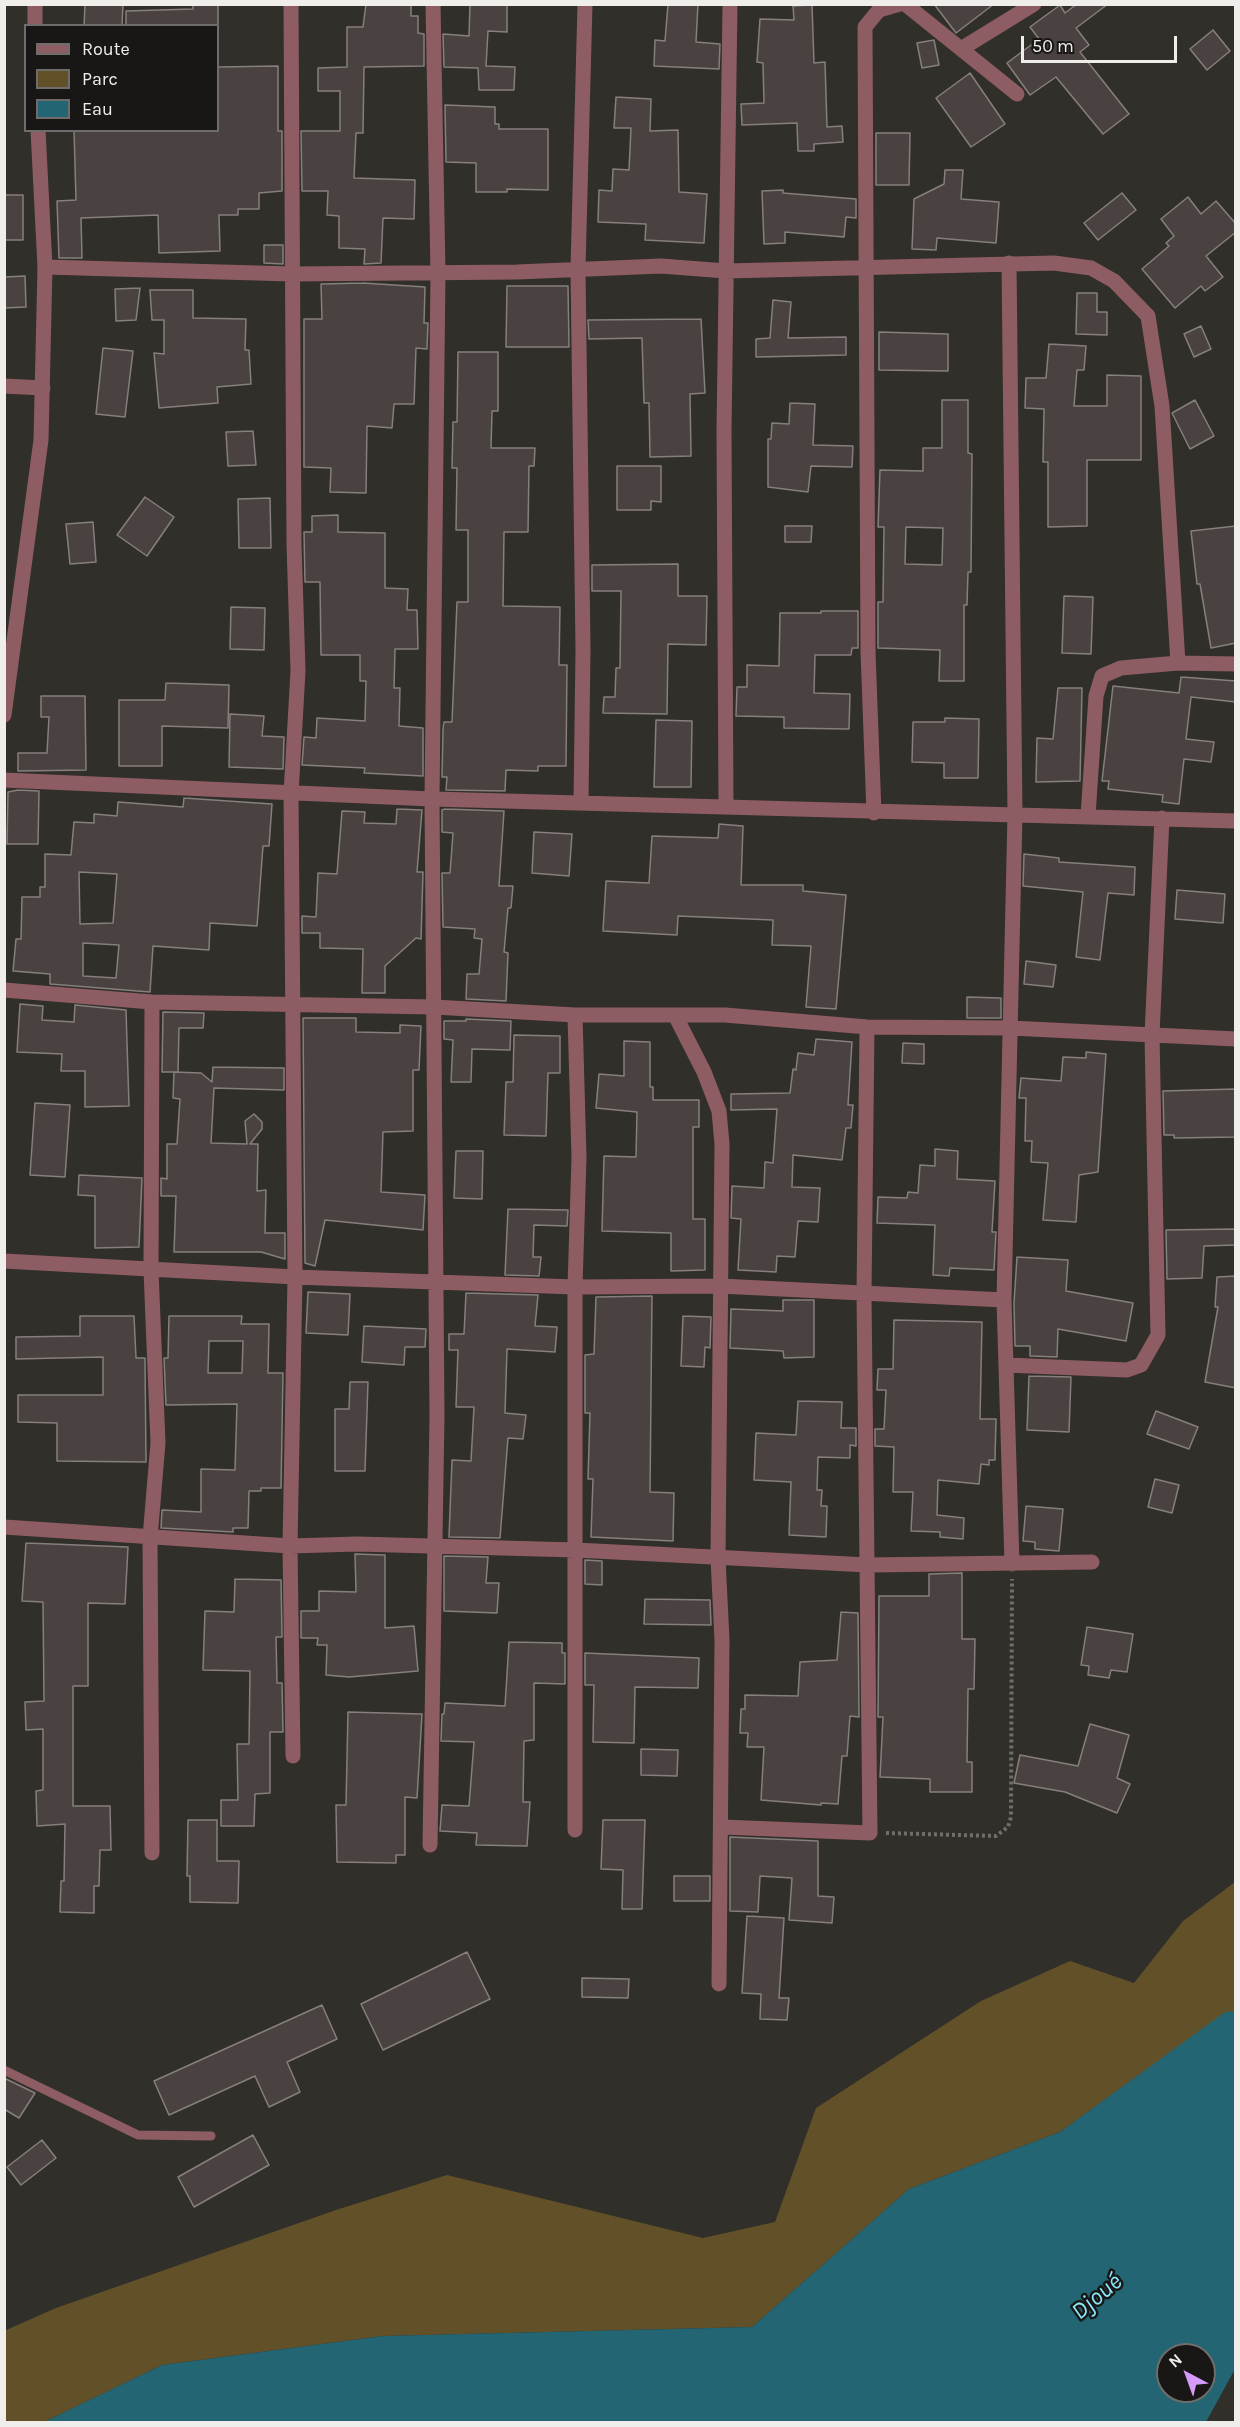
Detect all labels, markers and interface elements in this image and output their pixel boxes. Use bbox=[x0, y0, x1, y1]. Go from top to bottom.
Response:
legend bbox=[24, 24, 219, 132]
scale bar bbox=[1024, 24, 1180, 62]
text: 50 m bbox=[1032, 35, 1074, 57]
text: Route bbox=[82, 38, 130, 60]
text: Parc bbox=[82, 68, 118, 90]
text: Eau bbox=[82, 98, 113, 120]
water label: Djoué bbox=[1066, 2268, 1128, 2326]
north arrow bbox=[1156, 2343, 1216, 2403]
text: N bbox=[1165, 2350, 1186, 2371]

